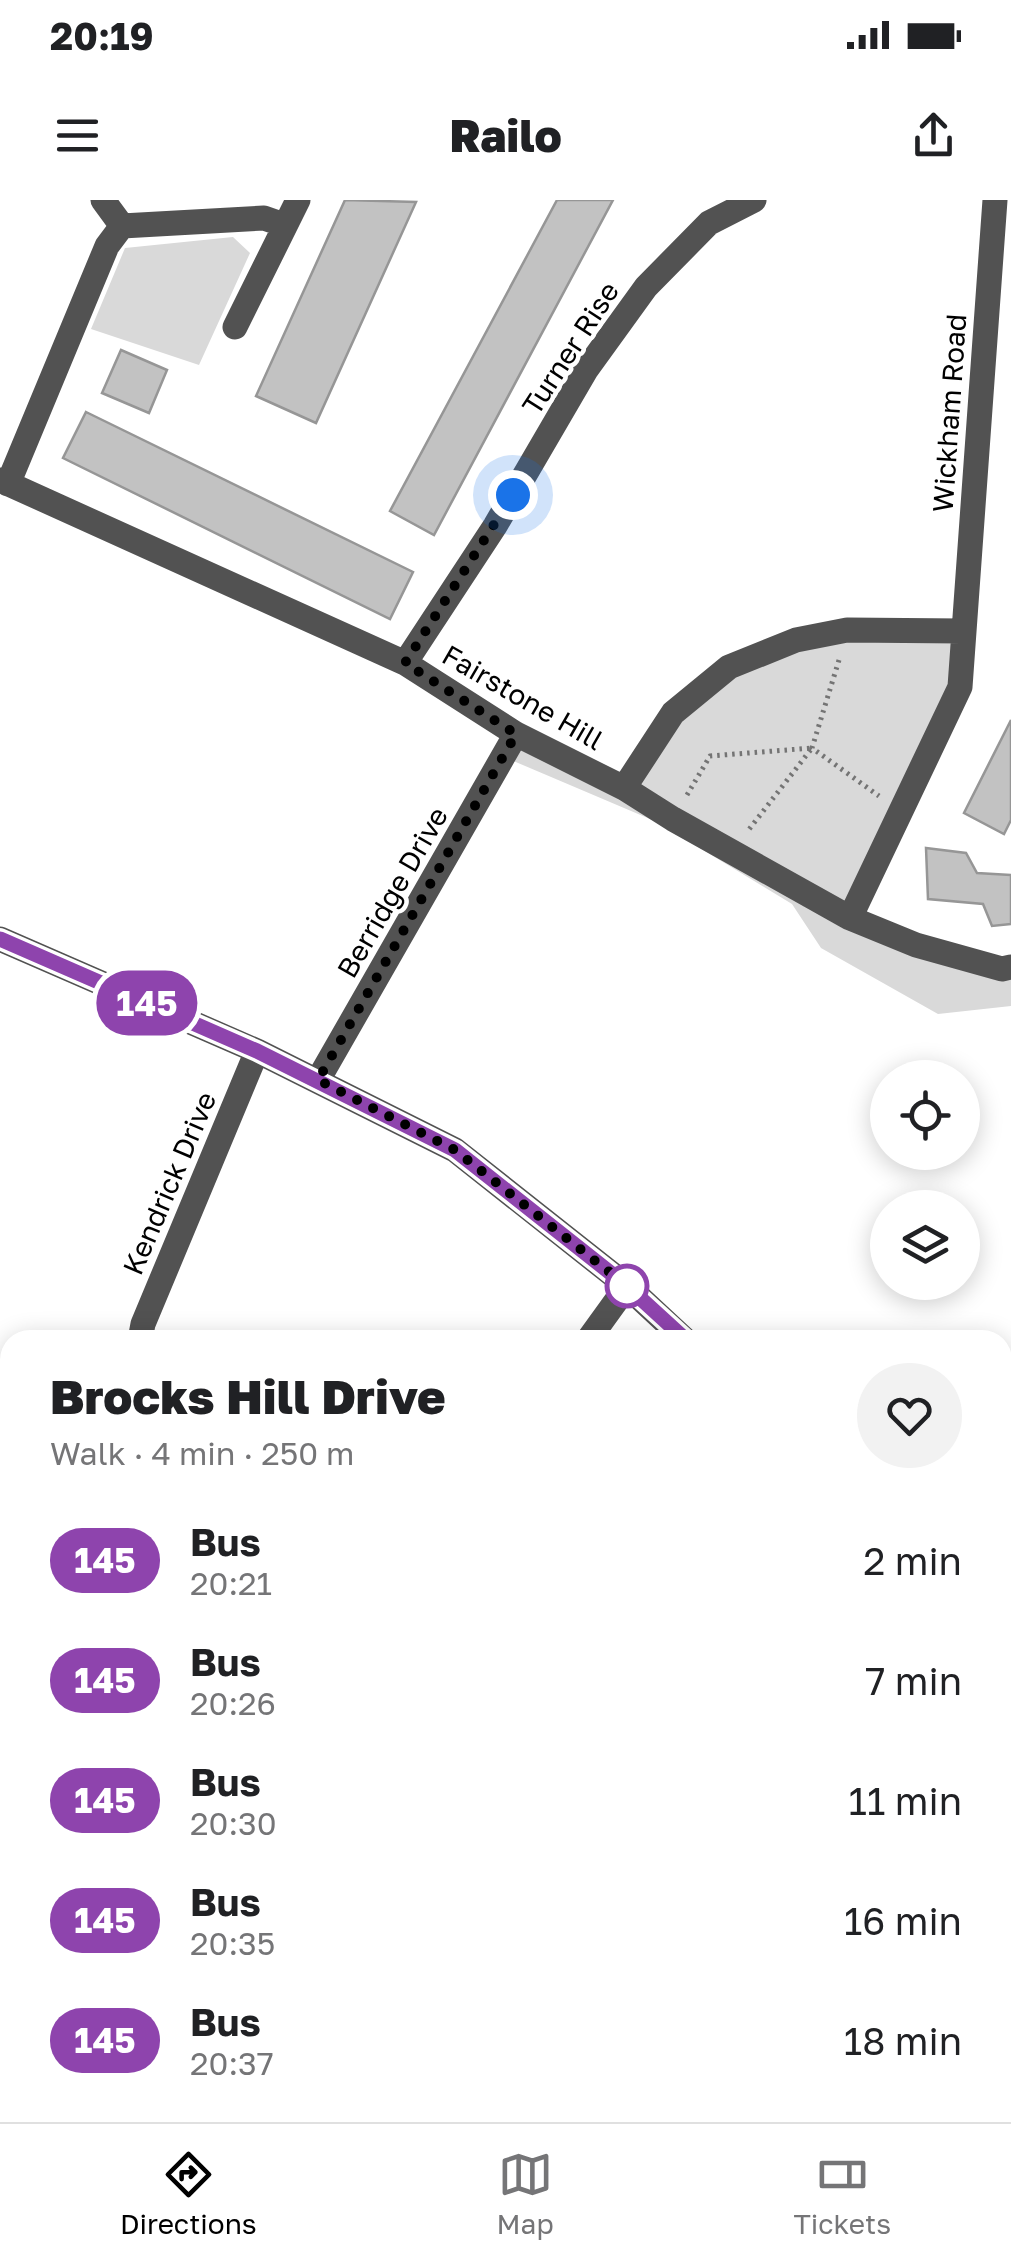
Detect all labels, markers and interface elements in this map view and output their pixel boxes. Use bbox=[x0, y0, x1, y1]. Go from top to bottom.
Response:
text: 20:19 bbox=[50, 13, 154, 58]
icon: menu bbox=[50, 108, 105, 163]
text: Railo bbox=[449, 108, 562, 162]
icon: share bbox=[906, 108, 961, 163]
street label: Turner Rise bbox=[515, 275, 625, 421]
street label: Wickham Road bbox=[926, 313, 972, 513]
your location bbox=[488, 470, 538, 520]
street label: Fairstone Hill bbox=[437, 638, 609, 756]
street label: Berridge Drive bbox=[330, 801, 454, 983]
line badge: 145 bbox=[90, 970, 204, 1036]
text: 145 bbox=[116, 982, 178, 1024]
map controls bbox=[870, 1060, 980, 1300]
button: locate bbox=[870, 1060, 980, 1170]
street label: Kendrick Drive bbox=[116, 1087, 222, 1279]
button: layers bbox=[870, 1190, 980, 1300]
unlabelled marker bbox=[606, 1265, 648, 1307]
button: heart bbox=[857, 1363, 962, 1468]
text: Brocks Hill Drive bbox=[50, 1367, 446, 1425]
text: Walk · 4 min · 250 m bbox=[50, 1434, 354, 1472]
text: Bus bbox=[190, 1519, 261, 1564]
text: 2 min bbox=[863, 1538, 962, 1583]
text: 145 bbox=[74, 1539, 136, 1581]
text: 20:21 bbox=[190, 1564, 272, 1602]
text: Bus bbox=[190, 1639, 261, 1684]
text: 7 min bbox=[865, 1658, 962, 1703]
text: 145 bbox=[74, 1659, 136, 1701]
text: 20:26 bbox=[190, 1684, 276, 1722]
text: Bus bbox=[190, 1759, 261, 1804]
text: 11 min bbox=[848, 1778, 962, 1823]
text: 145 bbox=[74, 1779, 136, 1821]
text: 20:30 bbox=[190, 1804, 277, 1842]
text: Bus bbox=[190, 1879, 261, 1924]
text: 16 min bbox=[844, 1898, 962, 1943]
text: 145 bbox=[74, 1899, 136, 1941]
text: 20:35 bbox=[190, 1924, 275, 1962]
text: Bus bbox=[190, 1999, 261, 2044]
text: 18 min bbox=[844, 2018, 962, 2063]
text: 145 bbox=[74, 2019, 136, 2061]
text: 20:37 bbox=[190, 2044, 274, 2082]
tab: Directions bbox=[120, 2147, 257, 2240]
tab: Map bbox=[497, 2147, 554, 2240]
tab: Tickets bbox=[793, 2147, 891, 2240]

